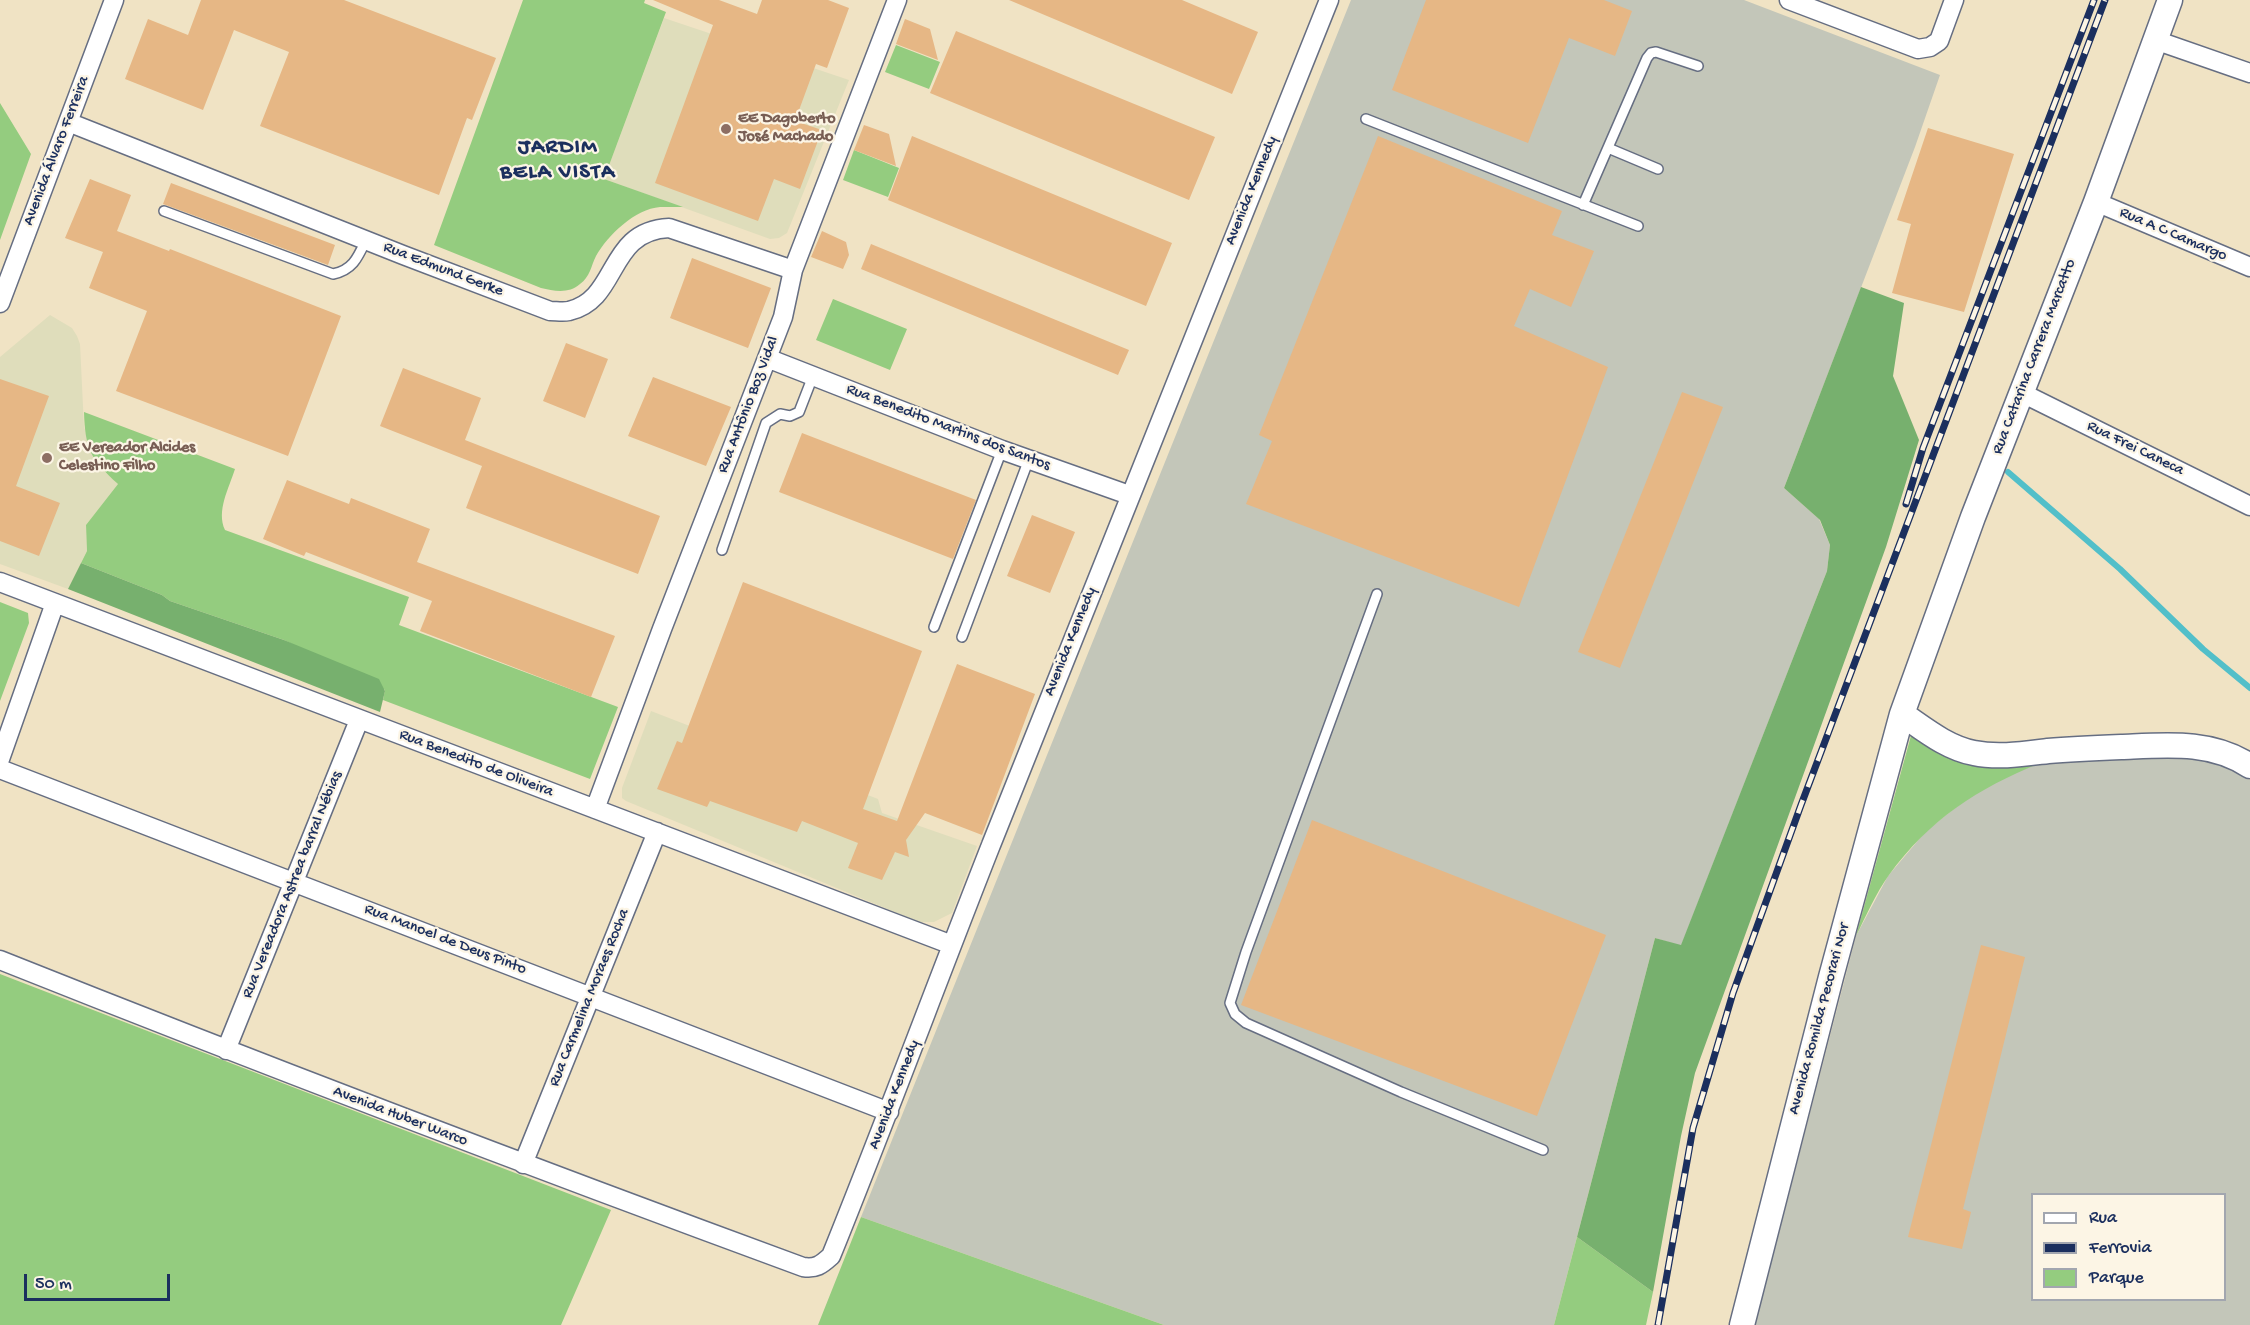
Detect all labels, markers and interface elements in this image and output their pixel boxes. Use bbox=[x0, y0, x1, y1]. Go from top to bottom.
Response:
street label: Avenida Álvaro Ferreira bbox=[20, 74, 94, 228]
place label: EE Dagoberto José Machado bbox=[738, 110, 836, 148]
marker: EE Dagoberto José Machado bbox=[719, 122, 733, 136]
street label: Avenida Kennedy bbox=[1221, 134, 1283, 248]
district label: JARDIM BELA VISTA bbox=[500, 136, 616, 188]
street label: Rua A C Camargo bbox=[2116, 204, 2230, 266]
street label: Rua Edmund Gerke bbox=[380, 238, 506, 302]
street label: Rua Catarina Carrera Marcatto bbox=[1989, 257, 2081, 457]
street label: Rua Antônio Boz Vidal bbox=[714, 334, 784, 476]
street label: Rua Benedito Martins dos Santos bbox=[843, 380, 1053, 476]
street label: Rua Frei Caneca bbox=[2083, 417, 2187, 481]
place label: EE Vereador Alcides Celestino Filho bbox=[59, 439, 195, 477]
marker: EE Vereador Alcides Celestino Filho bbox=[40, 451, 54, 465]
street label: Avenida Kennedy bbox=[1040, 585, 1102, 699]
street label: Rua Benedito de Oliveira bbox=[396, 726, 556, 802]
street label: Rua Vereadora Astrea barral Nébias bbox=[239, 769, 347, 1001]
street label: Rua Manoel de Deus Pinto bbox=[361, 900, 529, 980]
street label: Rua Carmelina Moraes Rocha bbox=[545, 906, 635, 1090]
street label: Avenida Romilda Pecorari Nor bbox=[1785, 921, 1855, 1117]
street label: Avenida Kennedy bbox=[865, 1038, 925, 1152]
street label: Avenida Huber Warco bbox=[330, 1082, 470, 1152]
legend bbox=[2031, 1193, 2226, 1301]
text: Rua bbox=[2089, 1208, 2117, 1229]
text: Ferrovia bbox=[2089, 1238, 2151, 1259]
scale bar bbox=[27, 1262, 172, 1300]
text: Parque bbox=[2089, 1268, 2144, 1289]
text: 50 m bbox=[35, 1274, 72, 1295]

